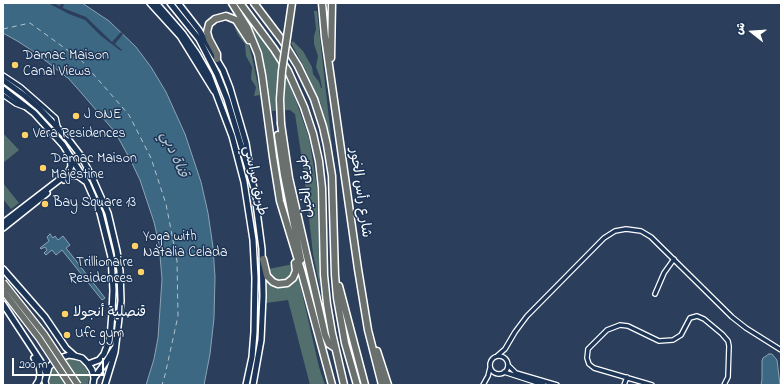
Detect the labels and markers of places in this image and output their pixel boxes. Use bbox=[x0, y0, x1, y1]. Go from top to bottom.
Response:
place label: Damac Maison Canal Views bbox=[23, 49, 109, 82]
marker: Damac Maison Canal Views bbox=[10, 60, 20, 70]
place label: J ONE bbox=[84, 108, 121, 124]
marker: J ONE bbox=[71, 111, 81, 121]
place label: Vera Residences bbox=[33, 127, 126, 143]
marker: Vera Residences bbox=[20, 130, 30, 140]
place label: Damac Maison Majestine bbox=[51, 152, 137, 184]
marker: Damac Maison Majestine bbox=[38, 163, 48, 173]
place label: Bay Square 13 bbox=[53, 196, 136, 212]
marker: Bay Square 13 bbox=[40, 199, 50, 209]
place label: Yoga with Natalia Celada bbox=[143, 230, 228, 262]
marker: Yoga with Natalia Celada bbox=[130, 241, 140, 251]
place label: Trillionaire Residences bbox=[69, 256, 133, 288]
marker: Trillionaire Residences bbox=[136, 267, 146, 277]
place label: قنصلية أنجولا bbox=[73, 306, 146, 322]
marker: قنصلية أنجولا bbox=[60, 309, 70, 319]
place label: Ufc gym bbox=[75, 327, 124, 343]
marker: Ufc gym bbox=[62, 330, 72, 340]

